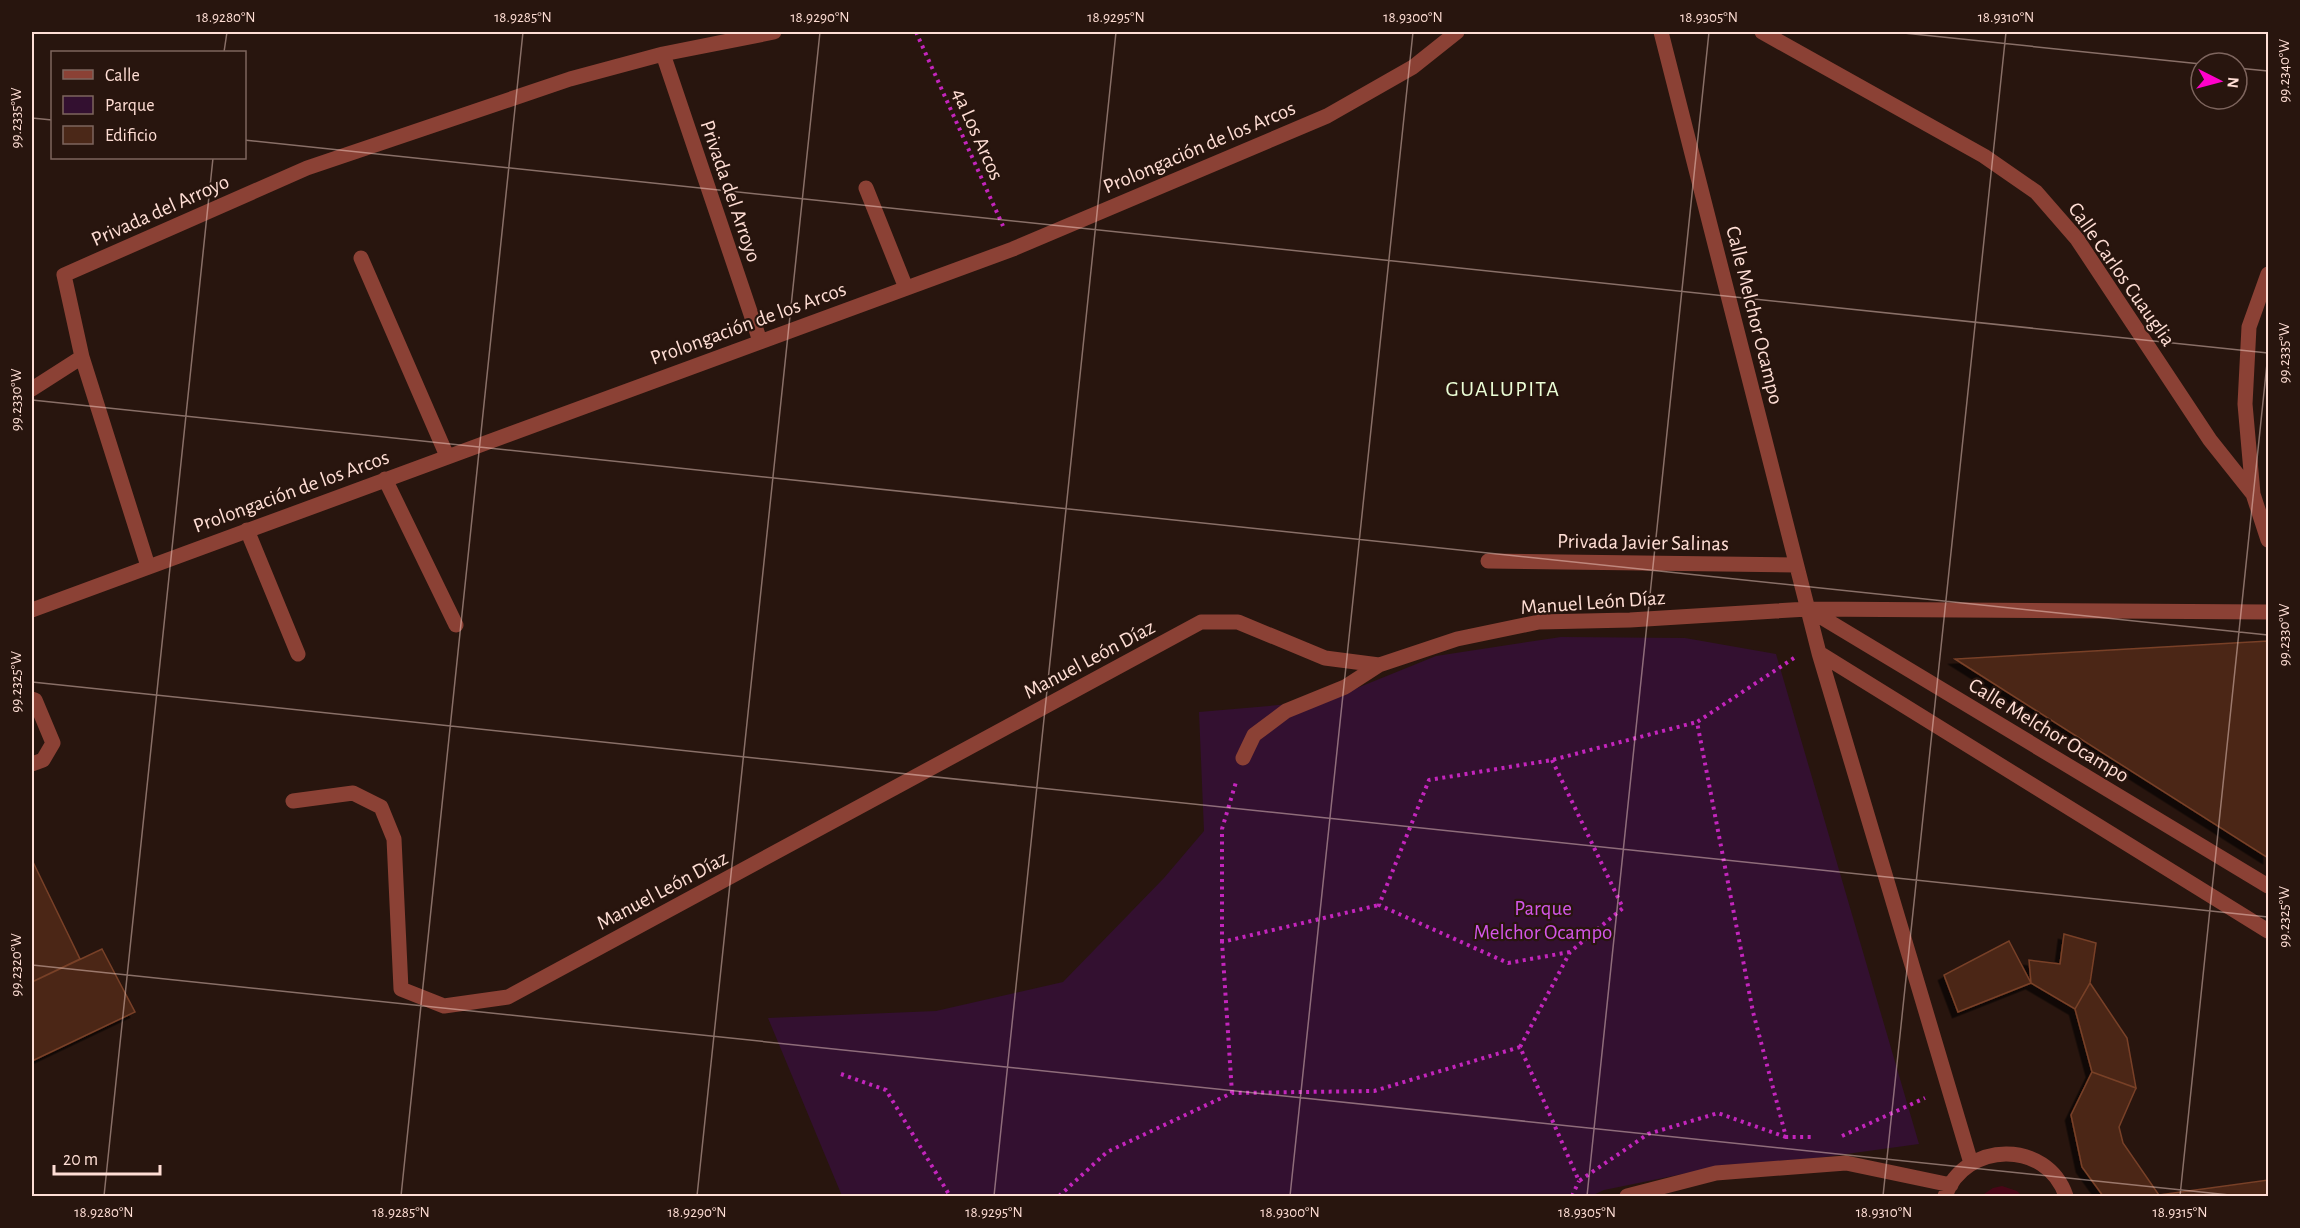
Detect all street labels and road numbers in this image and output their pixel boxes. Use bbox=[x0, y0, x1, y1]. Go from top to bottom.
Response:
street label: 4a Los Arcos bbox=[948, 85, 1007, 183]
street label: Prolongación de los Arcos bbox=[1100, 97, 1298, 197]
street label: Privada del Arroyo bbox=[696, 118, 765, 265]
street label: Privada del Arroyo bbox=[88, 171, 232, 250]
street label: Calle Carlos Cuauglia bbox=[2064, 199, 2179, 350]
street label: Calle Melchor Ocampo bbox=[1722, 224, 1787, 406]
street label: Prolongación de los Arcos bbox=[647, 278, 849, 369]
street label: Prolongación de los Arcos bbox=[190, 446, 392, 537]
street label: Privada Javier Salinas bbox=[1557, 531, 1729, 554]
street label: Manuel León Díaz bbox=[1520, 587, 1666, 618]
street label: Manuel León Díaz bbox=[1020, 616, 1158, 703]
street label: Calle Melchor Ocampo bbox=[1965, 674, 2133, 787]
street label: Manuel León Díaz bbox=[593, 847, 731, 934]

